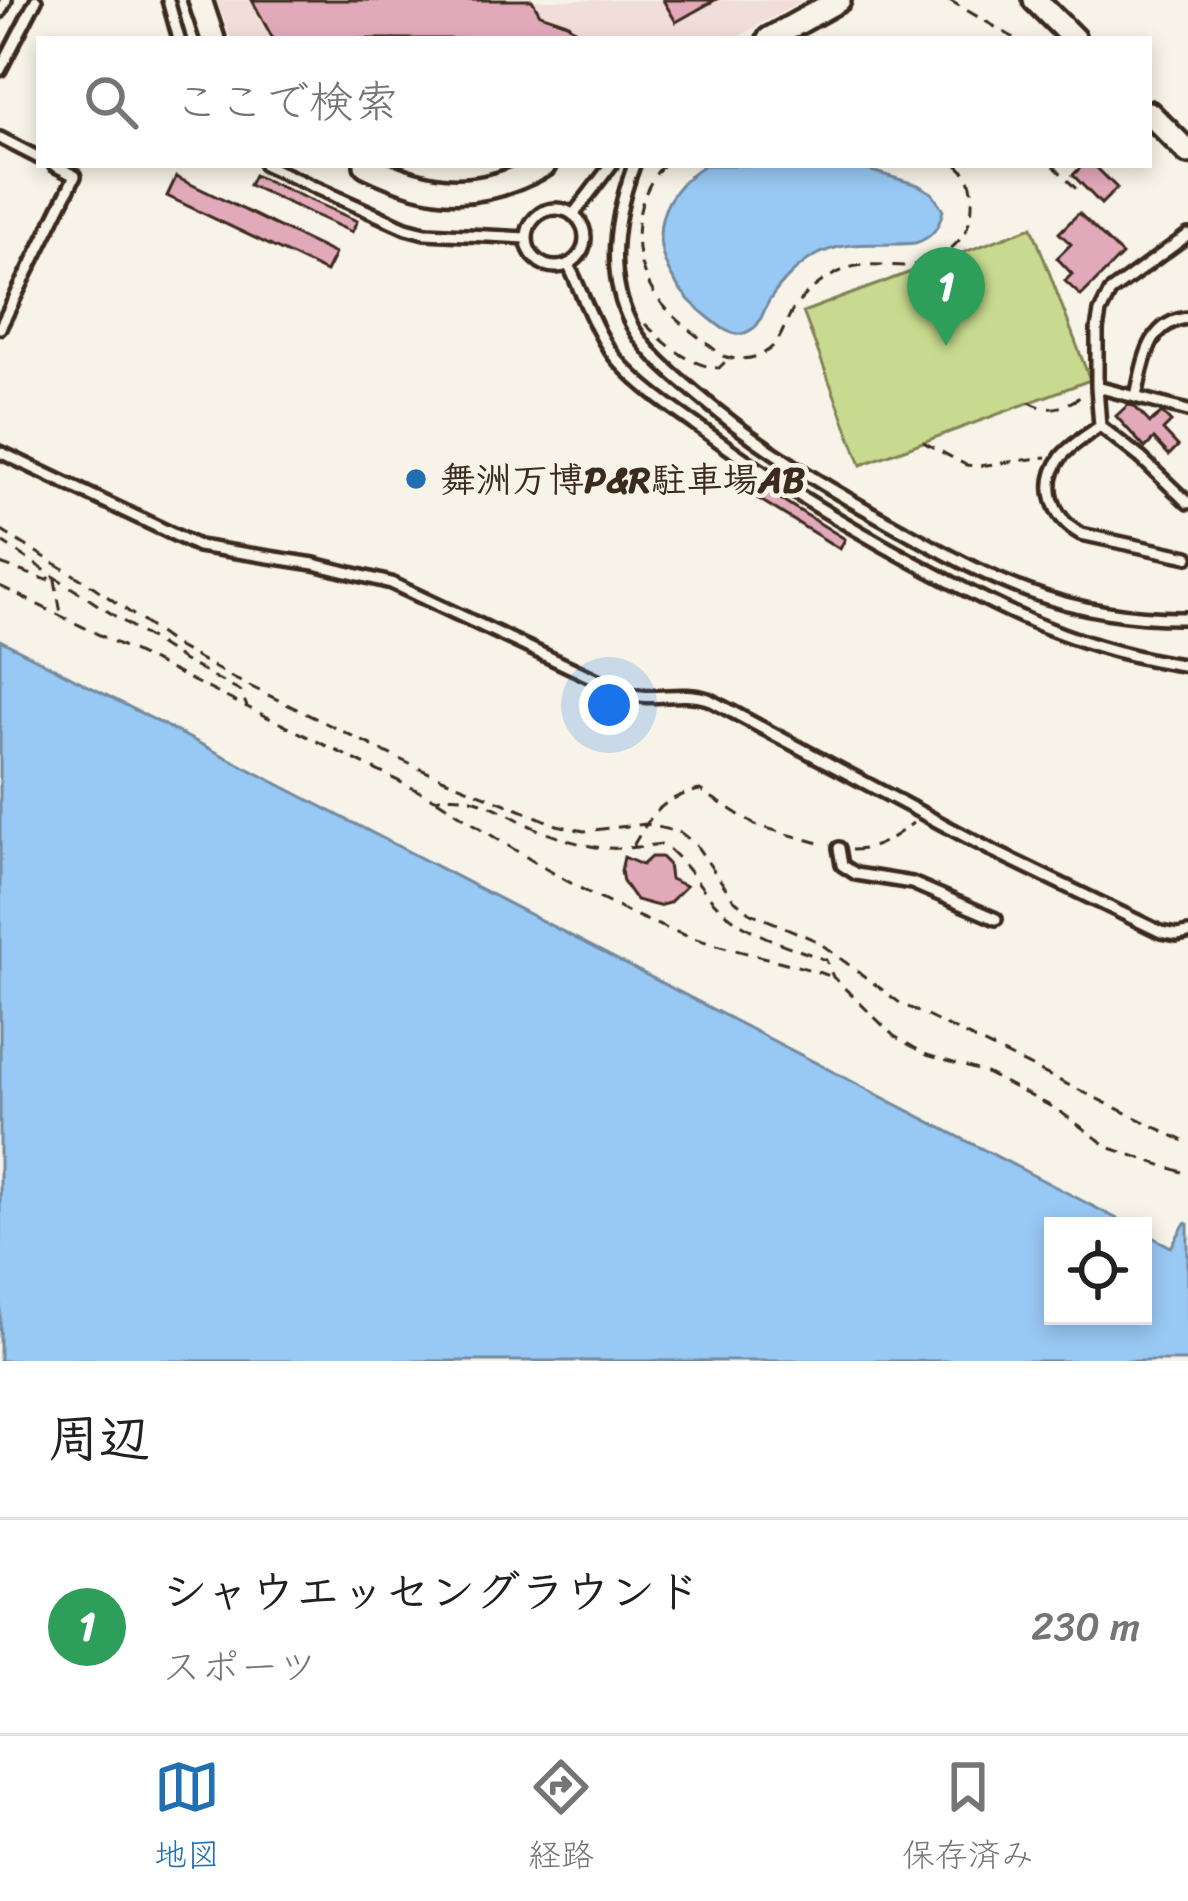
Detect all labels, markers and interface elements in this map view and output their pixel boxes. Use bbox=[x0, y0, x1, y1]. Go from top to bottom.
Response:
search box bbox=[36, 36, 1152, 168]
text: ここで検索 bbox=[174, 62, 399, 142]
icon: search bbox=[78, 69, 144, 135]
pin: 1 bbox=[907, 247, 985, 346]
place label: 舞洲万博P&R駐車場AB bbox=[440, 448, 805, 512]
marker: 舞洲万博P&R駐車場AB bbox=[403, 466, 429, 492]
your location bbox=[579, 675, 639, 735]
map controls bbox=[1044, 1217, 1152, 1325]
button: locate bbox=[1044, 1217, 1152, 1325]
text: 周辺 bbox=[48, 1394, 150, 1484]
text: シャウエッセングラウンド bbox=[162, 1552, 700, 1632]
text: 1 bbox=[79, 1592, 95, 1661]
text: 230 m bbox=[1031, 1592, 1140, 1661]
text: スポーツ bbox=[162, 1632, 317, 1701]
tab: 地図 bbox=[154, 1754, 220, 1884]
tab: 経路 bbox=[528, 1754, 594, 1884]
tab: 保存済み bbox=[902, 1754, 1034, 1884]

